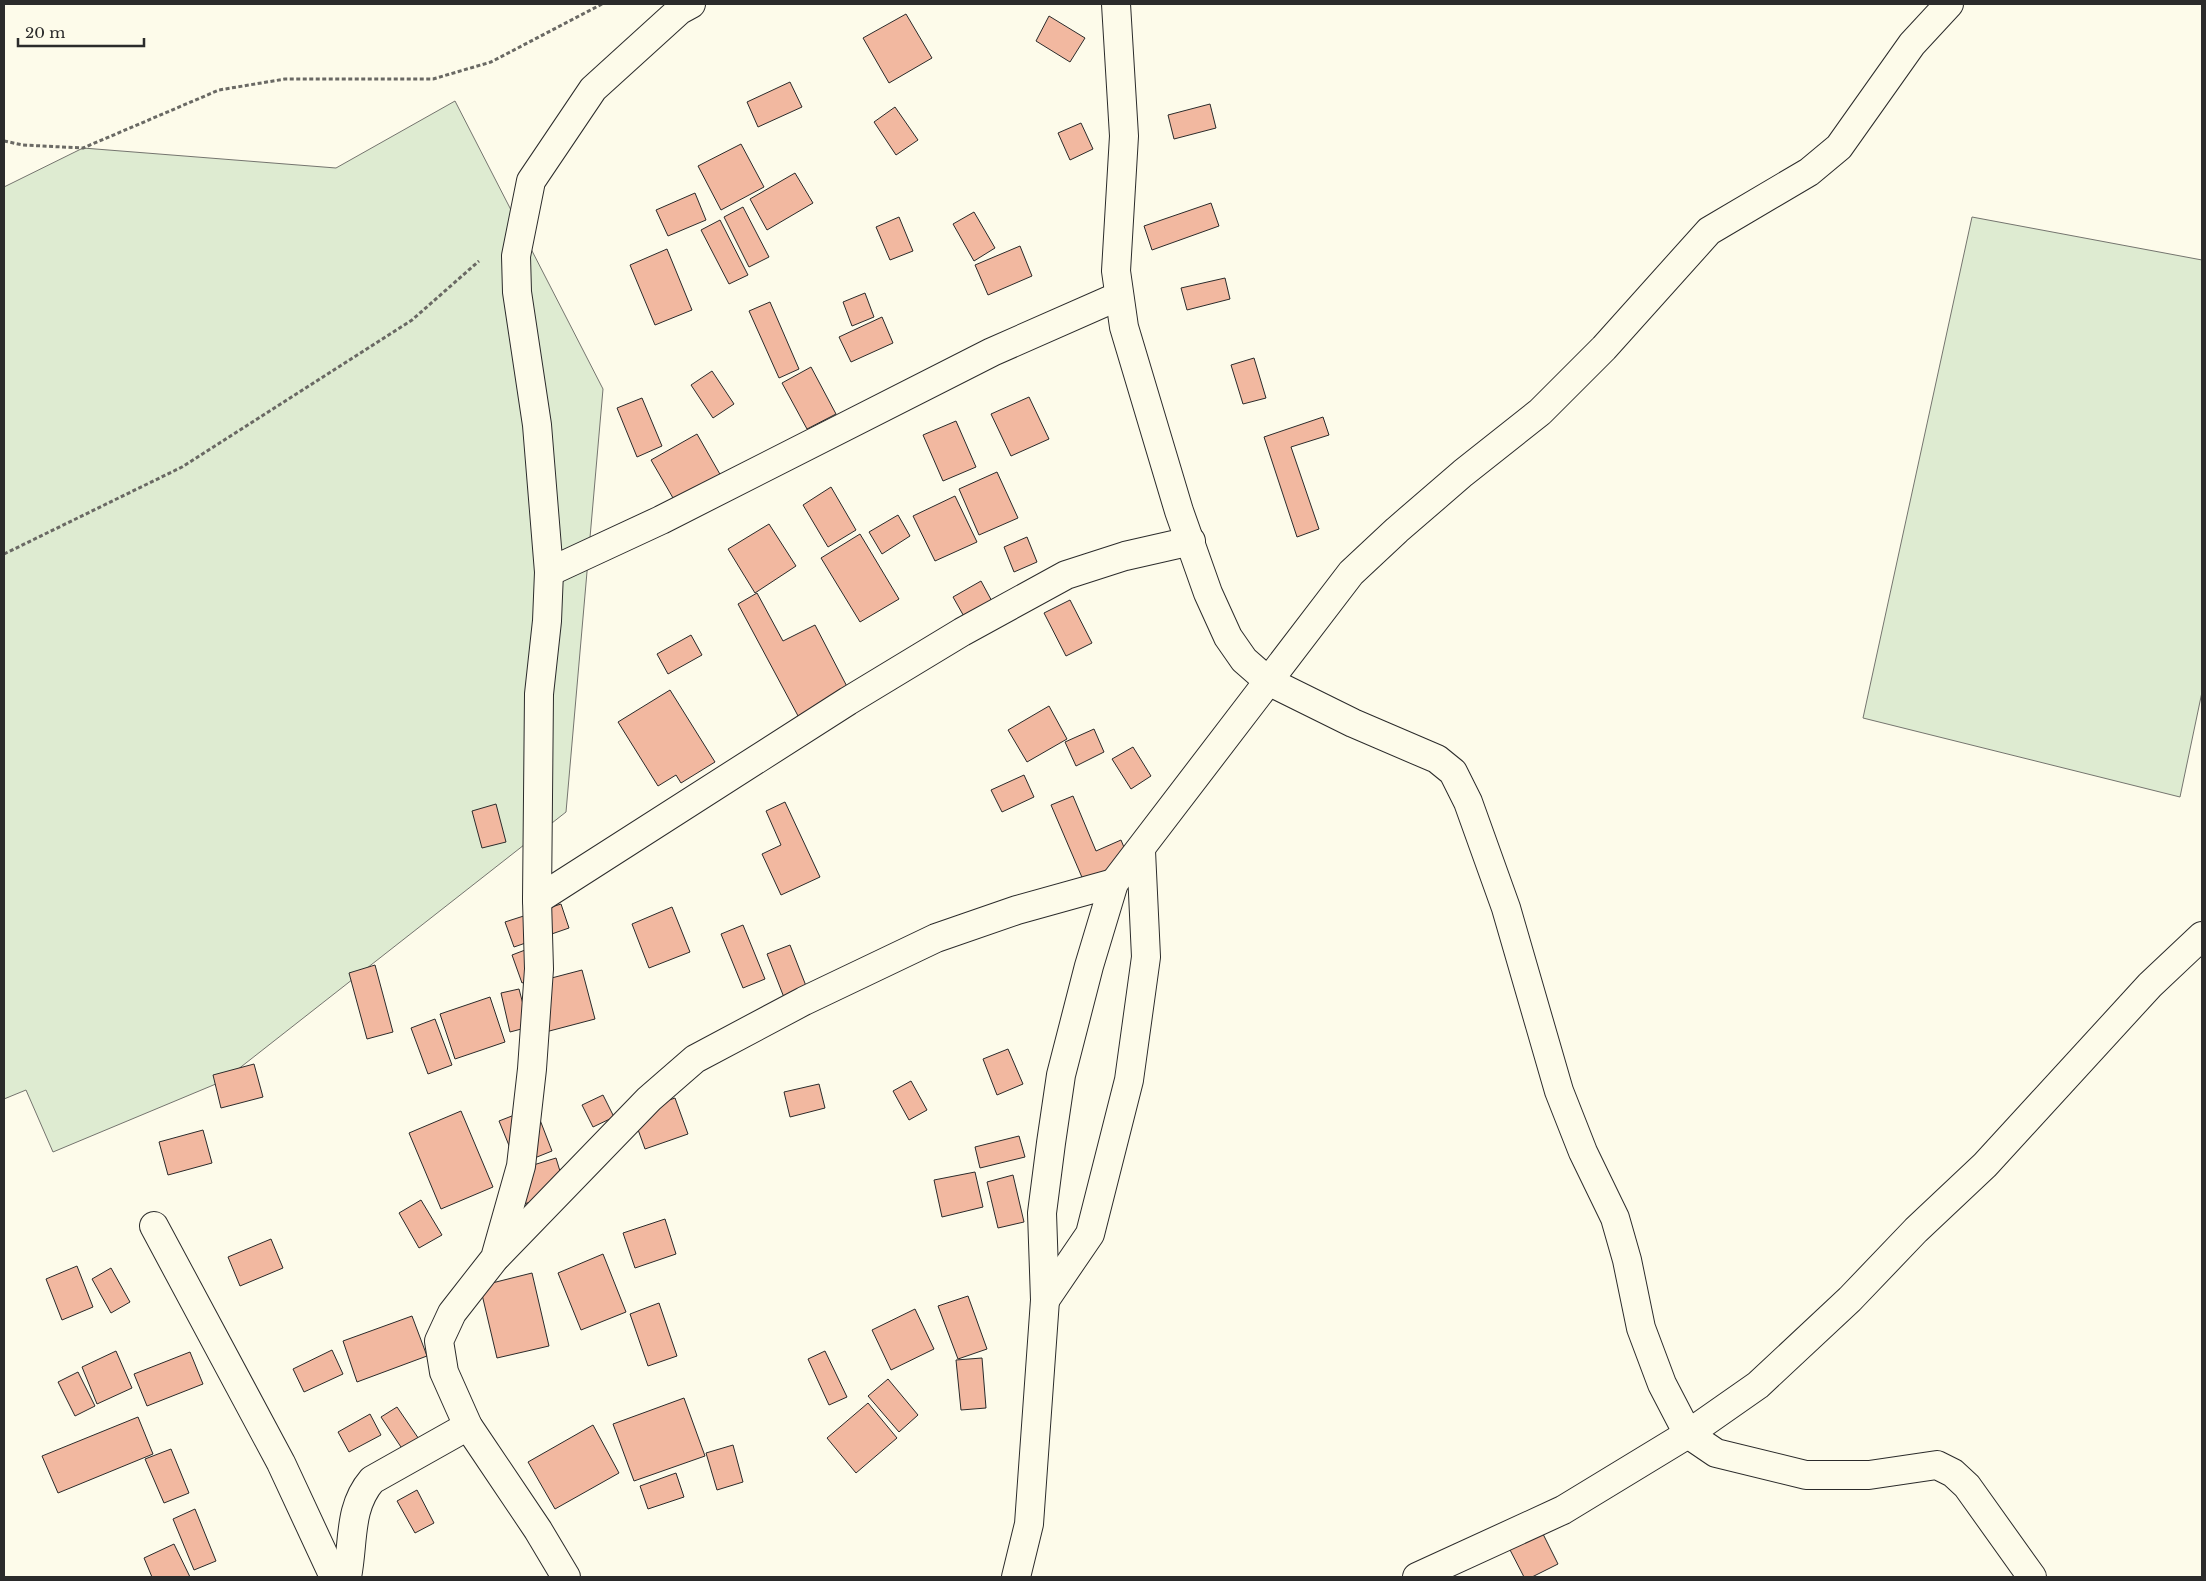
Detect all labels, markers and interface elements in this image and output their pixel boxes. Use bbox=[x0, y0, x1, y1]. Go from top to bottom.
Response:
scale bar bbox=[18, 15, 144, 47]
text: 20 m bbox=[25, 23, 65, 42]

